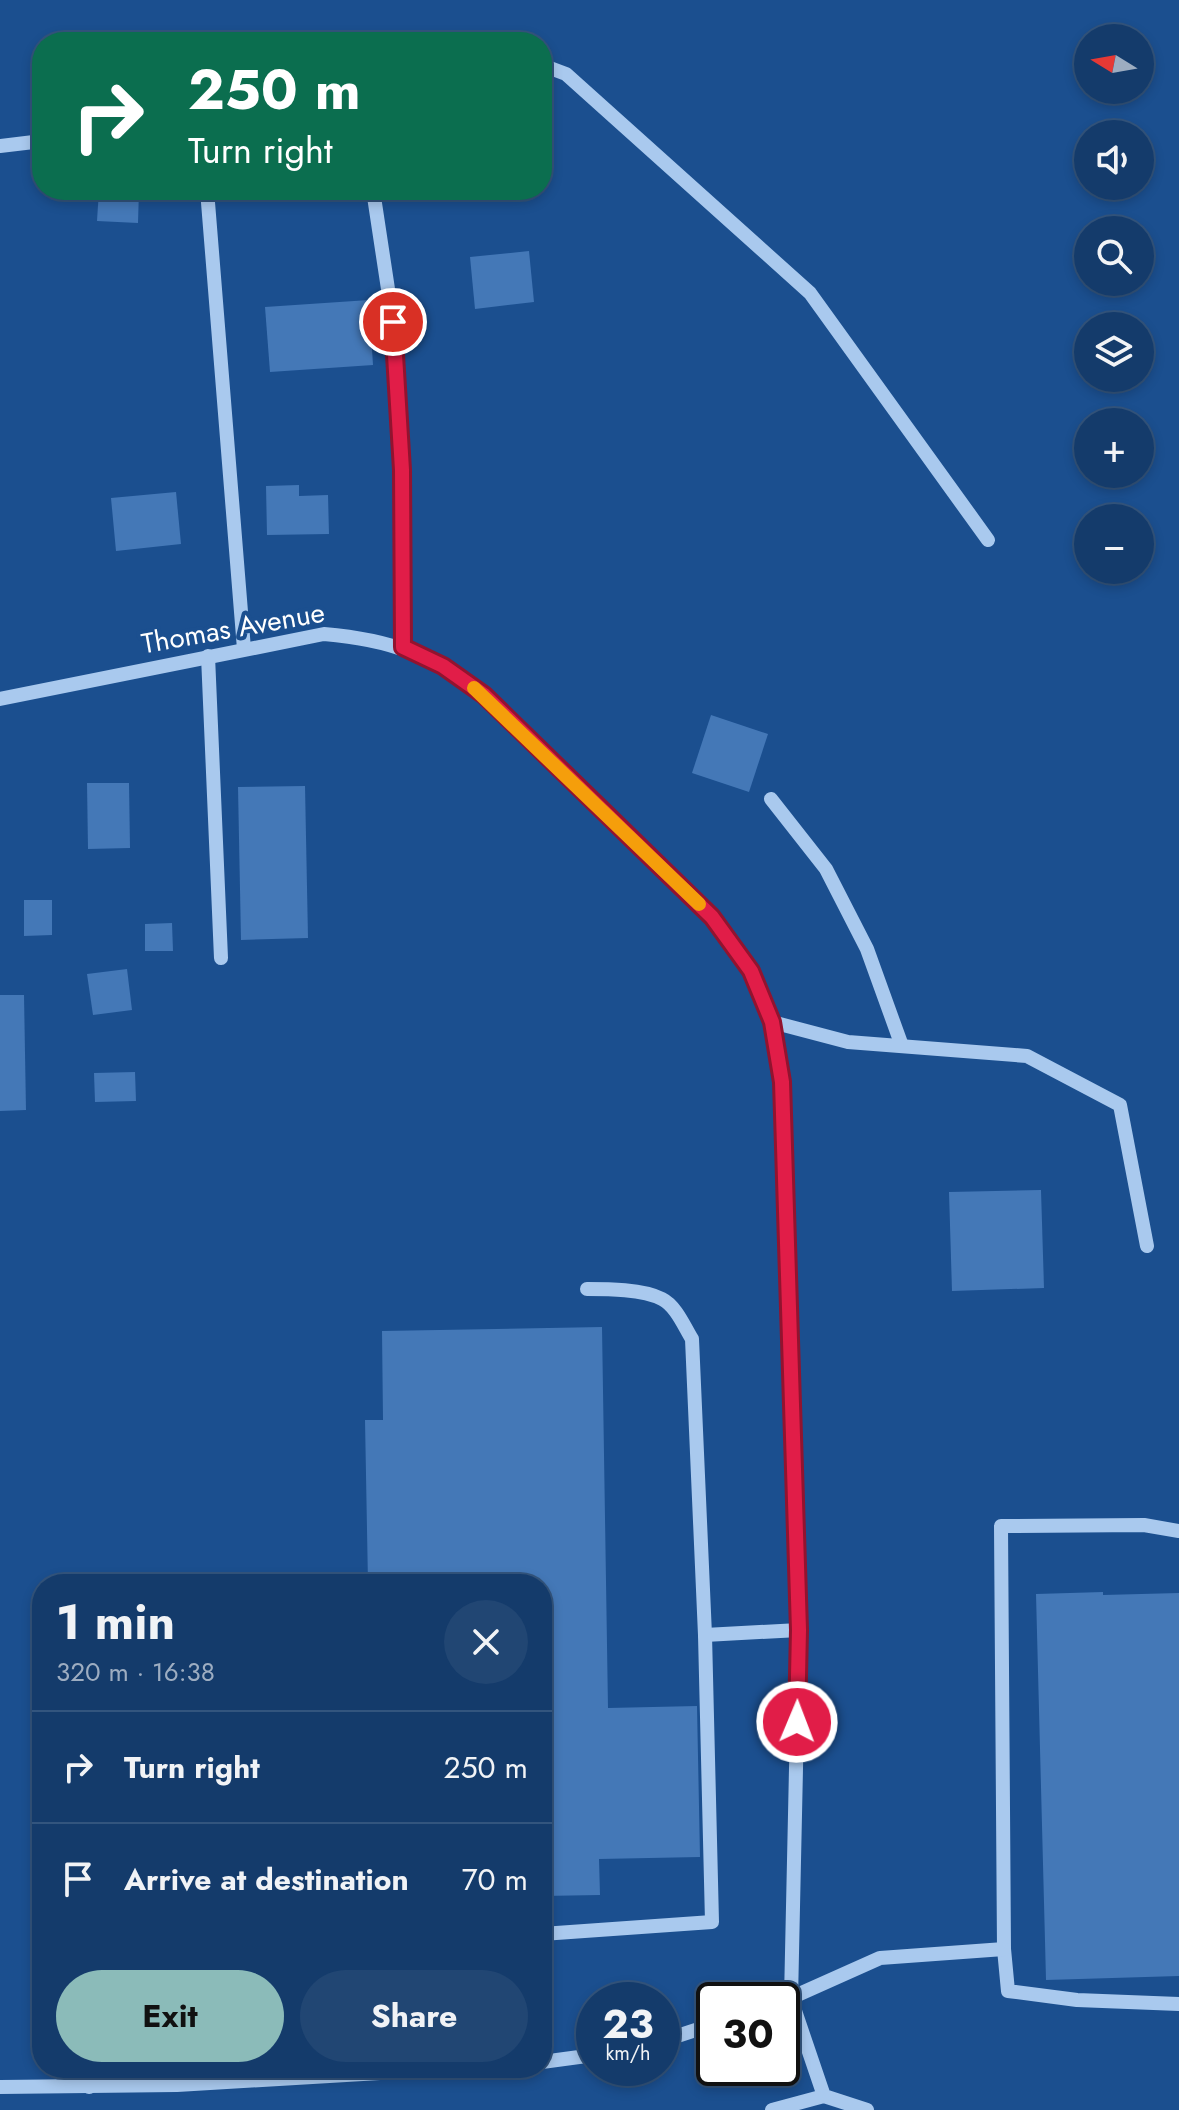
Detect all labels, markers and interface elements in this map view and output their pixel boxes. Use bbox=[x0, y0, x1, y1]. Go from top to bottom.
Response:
north arrow bbox=[1074, 24, 1154, 104]
map controls bbox=[1074, 24, 1154, 584]
text: 250 m bbox=[188, 49, 361, 130]
icon: right bbox=[56, 64, 160, 168]
button: sound bbox=[1074, 120, 1154, 200]
text: Turn right bbox=[188, 124, 333, 176]
button: search bbox=[1074, 216, 1154, 296]
pin bbox=[359, 288, 427, 356]
icon: arrive bbox=[371, 300, 415, 344]
button: layers bbox=[1074, 312, 1154, 392]
button: + bbox=[1074, 408, 1154, 488]
button: − bbox=[1074, 504, 1154, 584]
street label: Thomas Avenue bbox=[138, 592, 328, 664]
text: 1 min bbox=[56, 1588, 175, 1657]
button: close bbox=[444, 1600, 528, 1684]
text: 320 m · 16:38 bbox=[56, 1653, 215, 1691]
position arrow bbox=[755, 1680, 839, 1764]
icon: right bbox=[56, 1745, 100, 1789]
text: Turn right bbox=[124, 1746, 260, 1789]
text: 250 m bbox=[444, 1746, 528, 1789]
icon: arrive bbox=[56, 1857, 100, 1901]
text: Arrive at destination bbox=[124, 1858, 409, 1901]
text: 70 m bbox=[462, 1858, 528, 1901]
button: Exit bbox=[56, 1970, 284, 2062]
button: Share bbox=[300, 1970, 528, 2062]
speed limit sign: 30 bbox=[696, 1982, 800, 2086]
text: 23 bbox=[602, 1995, 654, 2053]
text: km/h bbox=[605, 2039, 651, 2068]

